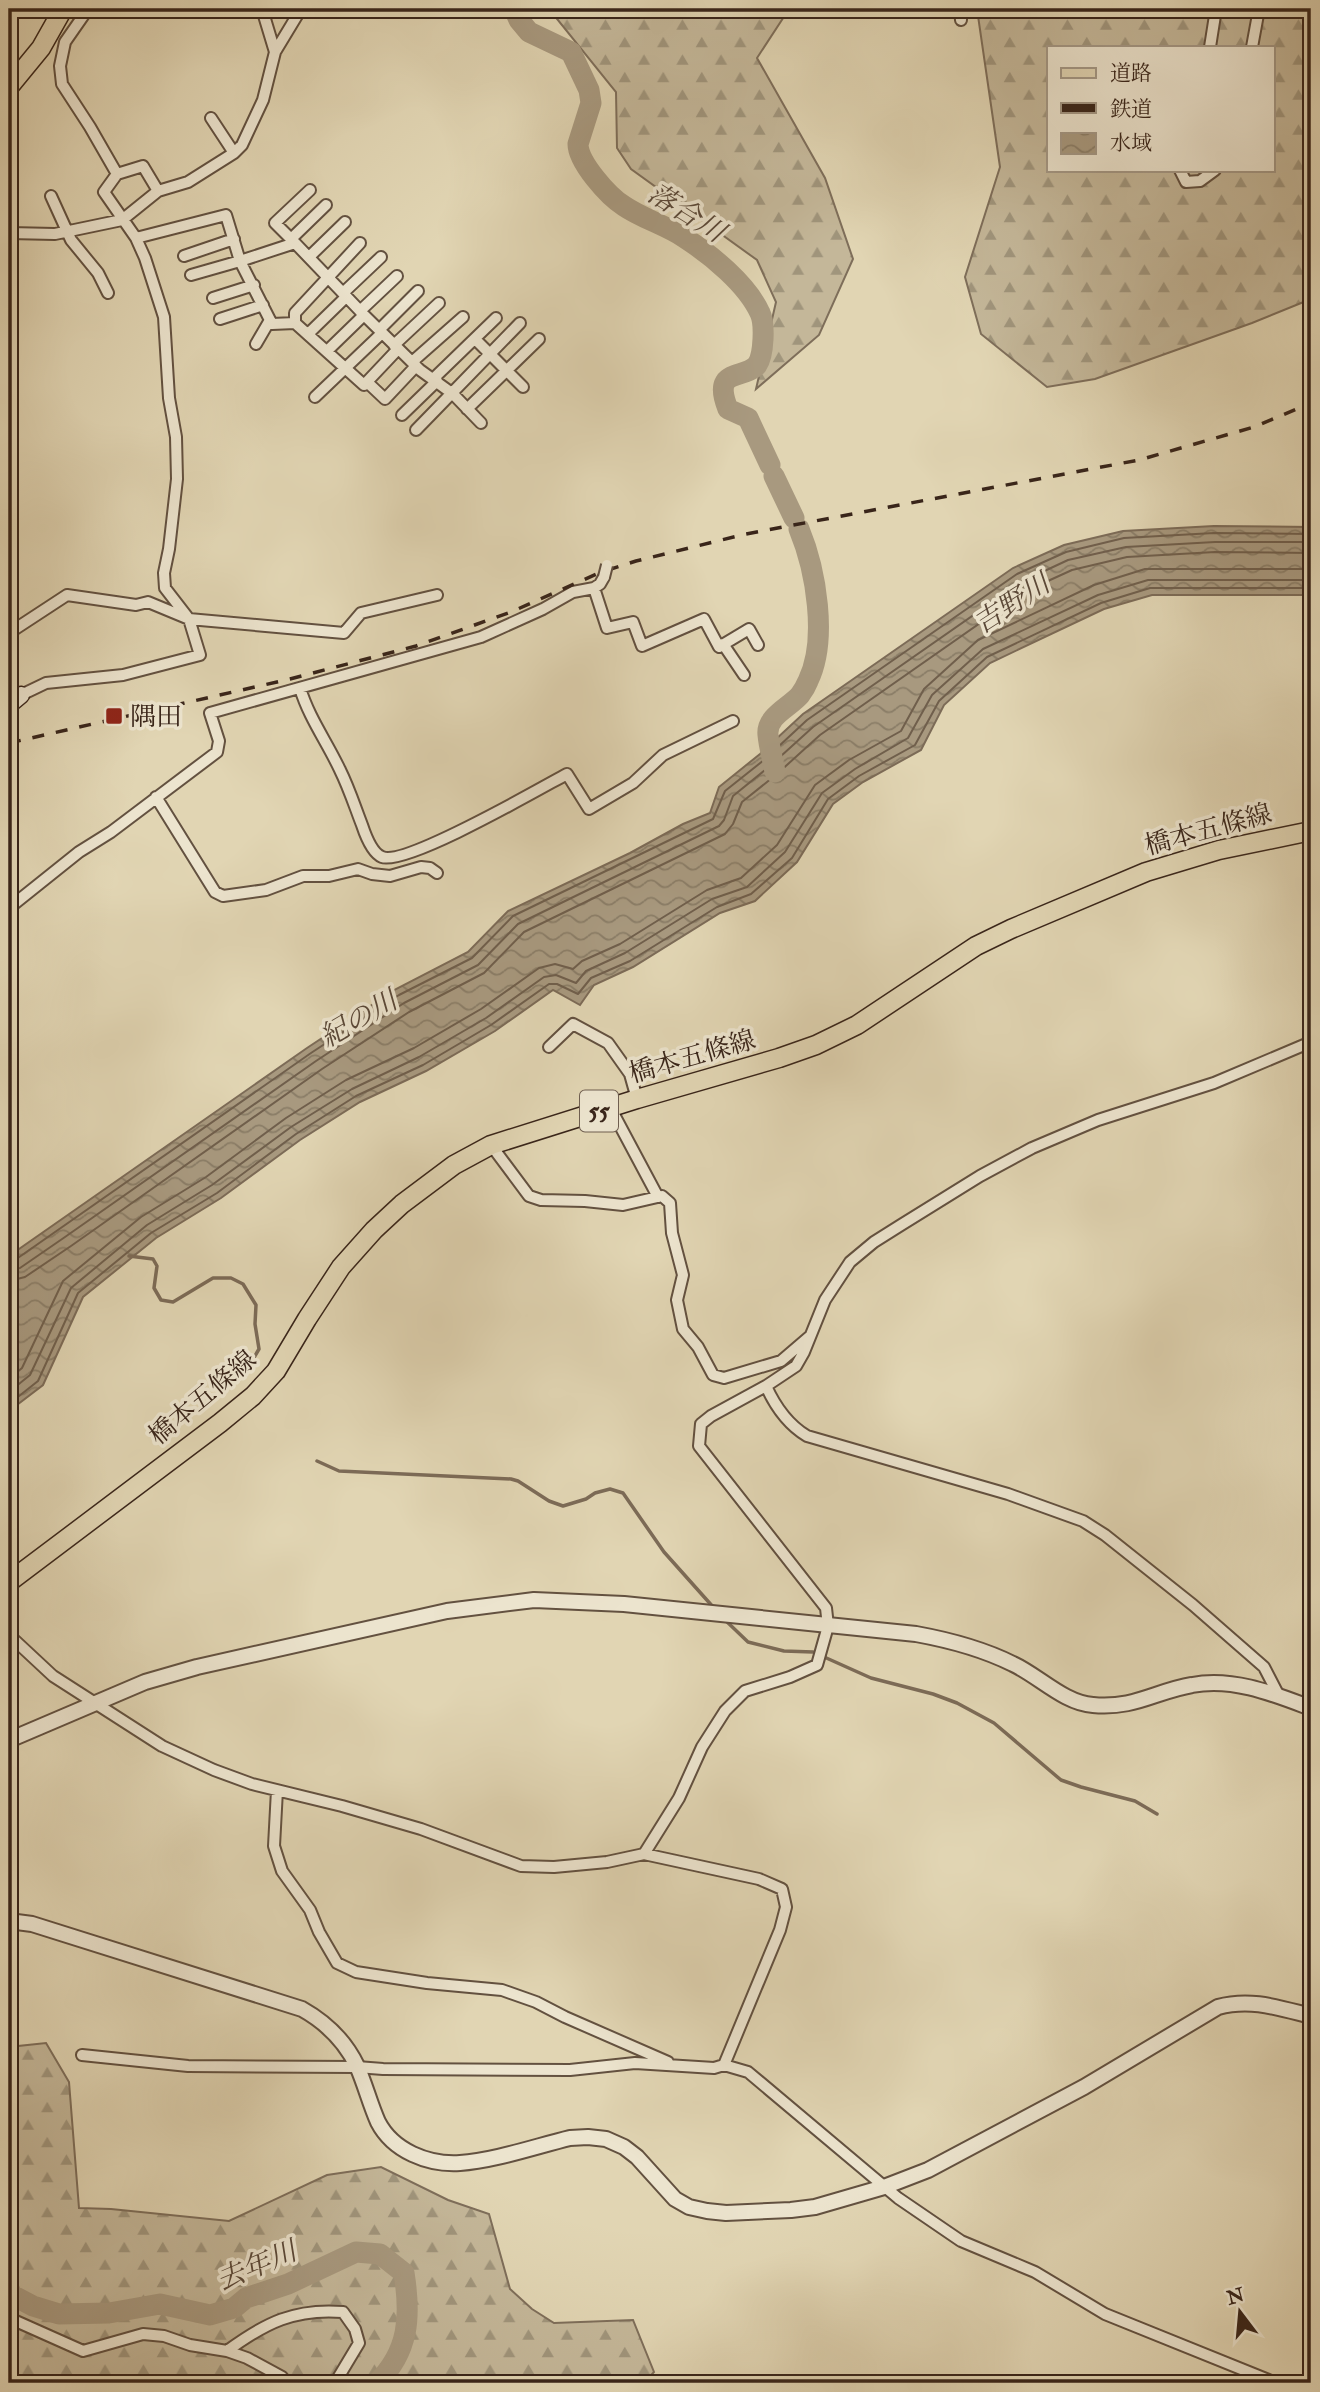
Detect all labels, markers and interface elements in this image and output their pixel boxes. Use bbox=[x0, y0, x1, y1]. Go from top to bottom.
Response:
legend bbox=[1047, 46, 1274, 172]
text: 道路 bbox=[1110, 60, 1152, 87]
text: 鉄道 bbox=[1110, 96, 1152, 123]
text: 水域 bbox=[1110, 130, 1152, 157]
water label: 落合川 bbox=[641, 176, 734, 252]
water label: 吉野川 bbox=[967, 565, 1059, 642]
place label: 隅田 bbox=[130, 701, 182, 733]
marker: 隅田 bbox=[104, 706, 124, 726]
street label: 橋本五條線 bbox=[1141, 798, 1275, 862]
water label: 紀の川 bbox=[314, 982, 406, 1055]
street label: 橋本五條線 bbox=[625, 1024, 759, 1090]
road number: 55 bbox=[580, 1091, 618, 1132]
street label: 橋本五條線 bbox=[143, 1344, 263, 1452]
water label: 去年川 bbox=[211, 2233, 305, 2299]
north arrow bbox=[1204, 2276, 1274, 2346]
text: N bbox=[1223, 2282, 1248, 2311]

